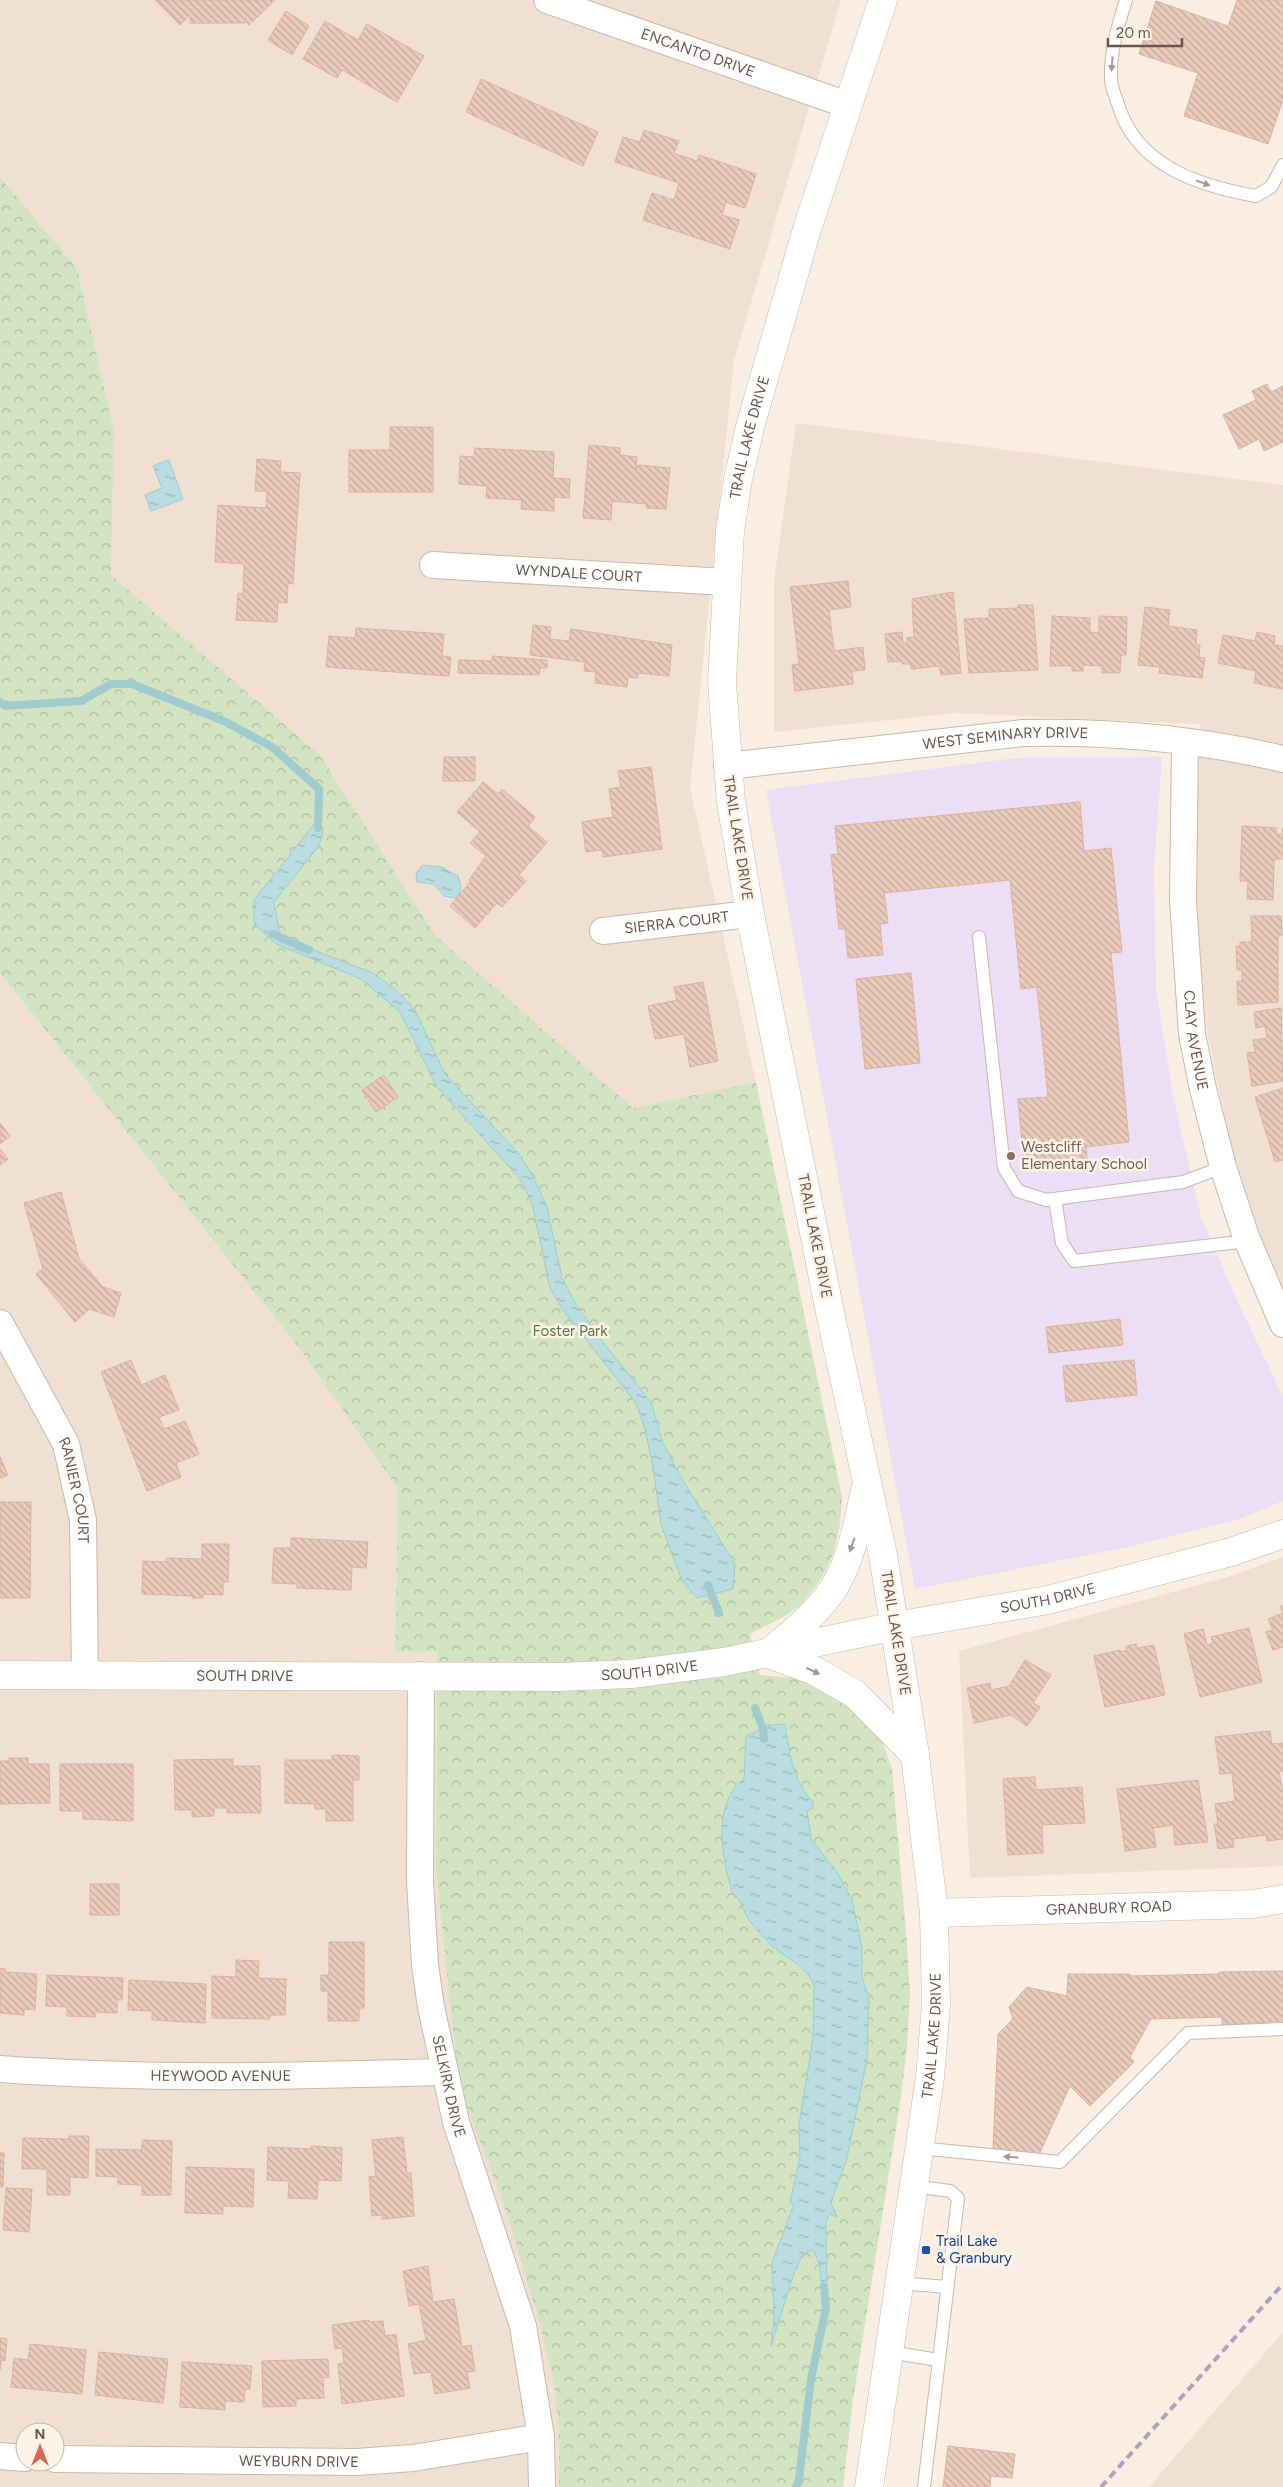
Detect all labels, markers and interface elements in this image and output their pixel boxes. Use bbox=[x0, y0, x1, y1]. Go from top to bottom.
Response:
scale bar bbox=[1108, 15, 1182, 47]
street label: ENCANTO DRIVE bbox=[639, 24, 758, 81]
text: 20 m bbox=[1116, 24, 1150, 42]
one-way arrow bbox=[1108, 57, 1116, 73]
one-way arrow bbox=[1196, 179, 1211, 187]
street label: TRAIL LAKE DRIVE bbox=[726, 374, 773, 500]
street label: WYNDALE COURT bbox=[515, 561, 643, 586]
street label: WEST SEMINARY DRIVE bbox=[922, 724, 1089, 753]
street label: TRAIL LAKE DRIVE bbox=[719, 774, 757, 902]
street label: SIERRA COURT bbox=[623, 907, 731, 938]
street label: CLAY AVENUE bbox=[1180, 989, 1212, 1092]
place label: Westcliff Elementary School bbox=[1021, 1138, 1147, 1173]
marker: Westcliff Elementary School bbox=[1005, 1150, 1017, 1162]
street label: TRAIL LAKE DRIVE bbox=[794, 1172, 836, 1300]
park label: Foster Park bbox=[533, 1322, 608, 1340]
street label: RANIER COURT bbox=[55, 1434, 92, 1544]
one-way arrow bbox=[848, 1538, 856, 1553]
street label: TRAIL LAKE DRIVE bbox=[877, 1569, 915, 1697]
street label: SOUTH DRIVE bbox=[999, 1579, 1098, 1617]
street label: SOUTH DRIVE bbox=[601, 1656, 699, 1684]
one-way arrow bbox=[806, 1666, 821, 1675]
street label: SOUTH DRIVE bbox=[196, 1667, 294, 1685]
street label: GRANBURY ROAD bbox=[1046, 1897, 1172, 1919]
street label: TRAIL LAKE DRIVE bbox=[918, 1972, 945, 2100]
street label: SELKIRK DRIVE bbox=[428, 2034, 470, 2140]
street label: HEYWOOD AVENUE bbox=[150, 2067, 291, 2085]
one-way arrow bbox=[1003, 2153, 1019, 2161]
place label: Trail Lake & Granbury bbox=[936, 2232, 1012, 2267]
marker: Trail Lake & Granbury bbox=[920, 2244, 932, 2256]
north arrow bbox=[15, 2422, 65, 2472]
text: N bbox=[35, 2426, 45, 2443]
street label: WEYBURN DRIVE bbox=[239, 2452, 359, 2471]

